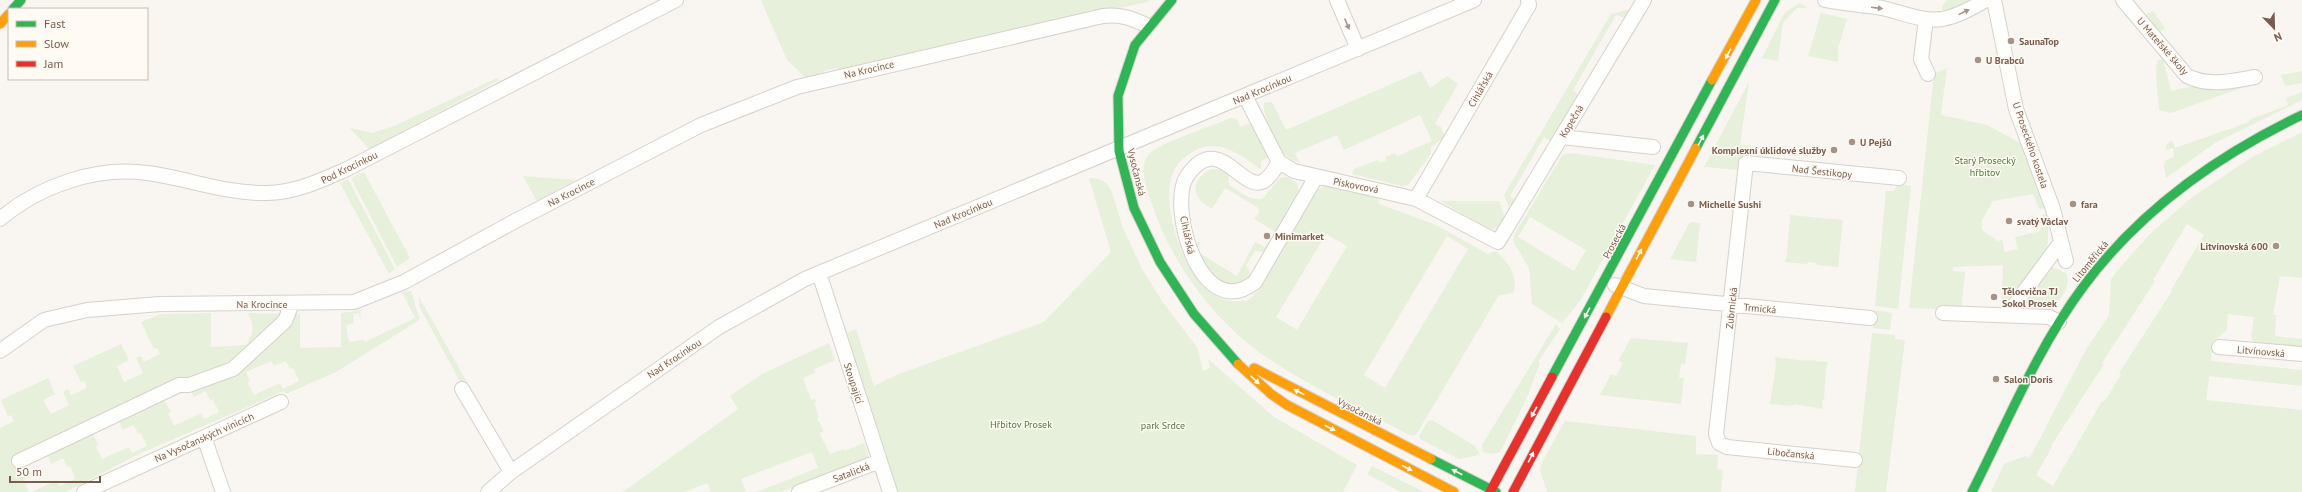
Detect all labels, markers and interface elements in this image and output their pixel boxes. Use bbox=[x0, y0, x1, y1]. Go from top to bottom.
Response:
one-way arrow bbox=[1871, 5, 1883, 11]
legend bbox=[8, 8, 148, 80]
north arrow bbox=[2254, 8, 2294, 48]
one-way arrow bbox=[1958, 9, 1970, 15]
street label: U Mateřské školy bbox=[2134, 15, 2191, 78]
text: Fast bbox=[44, 16, 65, 31]
one-way arrow bbox=[1345, 19, 1351, 31]
text: N bbox=[2272, 29, 2284, 45]
place label: SaunaTop bbox=[2019, 35, 2060, 48]
text: Slow bbox=[44, 36, 69, 51]
marker: SaunaTop bbox=[2006, 36, 2016, 46]
one-way arrow bbox=[1725, 48, 1731, 59]
place label: U Brabců bbox=[1986, 54, 2024, 67]
marker: U Brabců bbox=[1973, 55, 1983, 65]
text: Jam bbox=[43, 56, 63, 71]
street label: Na Krocínce bbox=[843, 57, 895, 82]
street label: Cihlářská bbox=[1465, 69, 1496, 109]
street label: Nad Krocínkou bbox=[1231, 71, 1293, 108]
street label: U Proseckého kostela bbox=[2010, 100, 2051, 190]
street label: Kopečná bbox=[1557, 102, 1586, 140]
one-way arrow bbox=[1698, 134, 1704, 145]
place label: U Pejšů bbox=[1860, 136, 1892, 149]
marker: U Pejšů bbox=[1847, 137, 1857, 147]
place label: Komplexní úklidové služby bbox=[1712, 144, 1826, 157]
marker: Komplexní úklidové služby bbox=[1829, 145, 1839, 155]
street label: Vysočanská bbox=[1124, 146, 1149, 197]
street label: Pod Krocínkou bbox=[319, 148, 380, 187]
park label: Starý Prosecký hřbitov bbox=[1954, 154, 2016, 179]
street label: Nad Šestikopy bbox=[1791, 162, 1853, 181]
street label: Na Krocínce bbox=[546, 175, 597, 210]
street label: Pískovcová bbox=[1332, 175, 1380, 196]
street label: Nad Krocínkou bbox=[932, 195, 994, 232]
place label: Michelle Sushi bbox=[1699, 198, 1761, 211]
place label: fara bbox=[2081, 198, 2098, 211]
marker: Michelle Sushi bbox=[1686, 199, 1696, 209]
marker: fara bbox=[2068, 199, 2078, 209]
street label: Cihlářská bbox=[1177, 215, 1198, 256]
place label: svatý Václav bbox=[2017, 215, 2068, 228]
marker: svatý Václav bbox=[2004, 216, 2014, 226]
street label: Prosecká bbox=[1600, 222, 1629, 261]
place label: Minimarket bbox=[1275, 230, 1324, 243]
marker: Minimarket bbox=[1262, 231, 1272, 241]
street label: Litoměřická bbox=[2070, 238, 2111, 285]
place label: Litvínovská 600 bbox=[2200, 240, 2268, 253]
marker: Litvínovská 600 bbox=[2271, 241, 2281, 251]
one-way arrow bbox=[1636, 248, 1643, 260]
place label: Tělocvična TJ Sokol Prosek bbox=[2002, 285, 2058, 310]
street label: Zubrnická bbox=[1723, 287, 1740, 330]
marker: Tělocvična TJ Sokol Prosek bbox=[1989, 292, 1999, 302]
street label: Na Krocínce bbox=[237, 298, 287, 311]
street label: Trmická bbox=[1743, 301, 1777, 316]
one-way arrow bbox=[1584, 308, 1590, 319]
street label: Nad Krocínkou bbox=[645, 336, 704, 381]
street label: Litvínovská bbox=[2236, 343, 2286, 360]
street label: Stoupající bbox=[841, 361, 866, 406]
place label: Salon Doris bbox=[2004, 373, 2053, 386]
marker: Salon Doris bbox=[1991, 374, 2001, 384]
one-way arrow bbox=[1250, 375, 1260, 385]
one-way arrow bbox=[1293, 389, 1304, 395]
street label: Vysočanská bbox=[1334, 394, 1384, 428]
one-way arrow bbox=[1530, 406, 1537, 417]
street label: Na Vysočanských vinicích bbox=[152, 410, 256, 465]
park label: Hřbitov Prosek bbox=[990, 418, 1052, 431]
park label: park Srdce bbox=[1141, 419, 1185, 432]
one-way arrow bbox=[1324, 424, 1336, 431]
street label: Libočanská bbox=[1767, 445, 1815, 462]
one-way arrow bbox=[1527, 452, 1534, 463]
scale bar bbox=[10, 458, 100, 484]
street label: Satalická bbox=[831, 459, 872, 485]
text: 50 m bbox=[16, 464, 42, 479]
one-way arrow bbox=[1402, 464, 1413, 471]
one-way arrow bbox=[1451, 469, 1462, 475]

